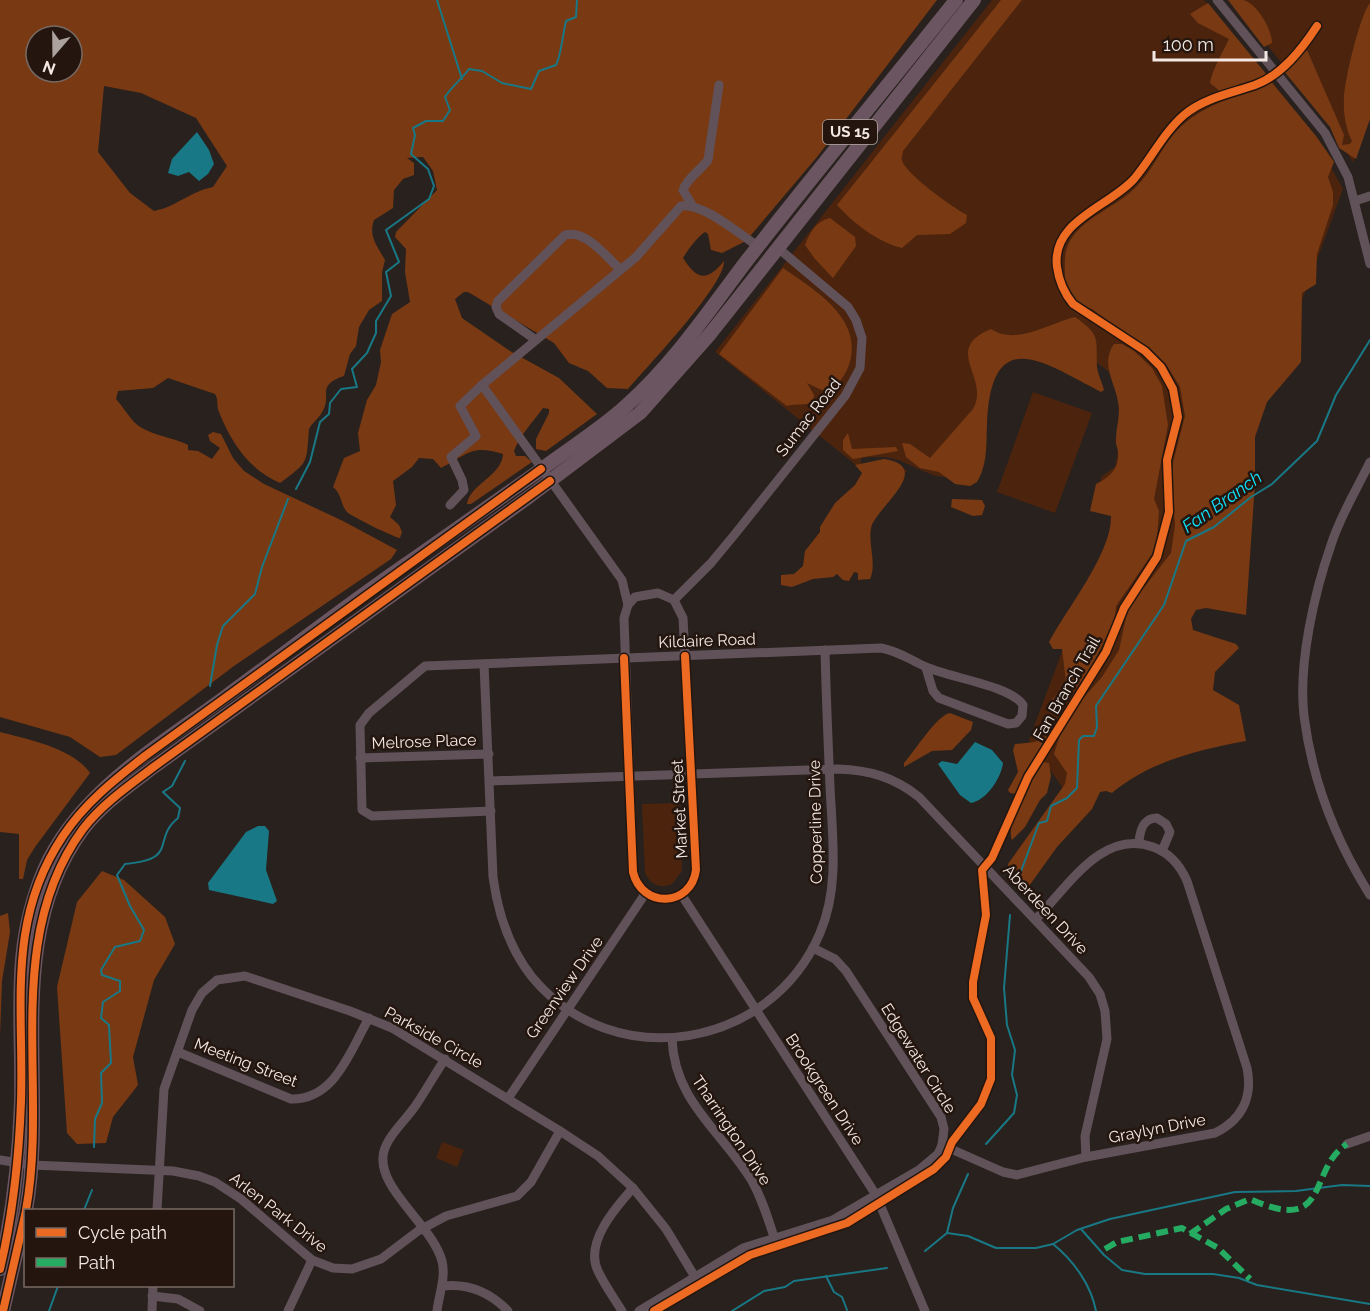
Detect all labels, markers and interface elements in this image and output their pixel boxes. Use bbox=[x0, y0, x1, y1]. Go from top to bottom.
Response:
north arrow bbox=[24, 24, 84, 84]
scale bar bbox=[1154, 24, 1266, 62]
text: 100 m bbox=[1163, 34, 1214, 55]
text: N bbox=[40, 57, 58, 79]
road number: US 15 bbox=[823, 120, 877, 144]
street label: Sumac Road bbox=[772, 374, 845, 460]
water label: Fan Branch bbox=[1178, 466, 1266, 537]
street label: Kildaire Road bbox=[658, 629, 756, 652]
street label: Fan Branch Trail bbox=[1029, 632, 1104, 744]
street label: Melrose Place bbox=[371, 730, 477, 753]
street label: Market Street bbox=[667, 758, 692, 859]
street label: Copperline Drive bbox=[805, 760, 826, 884]
street label: Aberdeen Drive bbox=[999, 861, 1092, 958]
street label: Greenview Drive bbox=[522, 932, 607, 1042]
street label: Edgewater Circle bbox=[877, 1000, 960, 1117]
street label: Parkside Circle bbox=[381, 1003, 486, 1072]
street label: Brookgreen Drive bbox=[782, 1030, 868, 1148]
street label: Meeting Street bbox=[191, 1034, 301, 1091]
street label: Tharrington Drive bbox=[688, 1072, 775, 1189]
street label: Graylyn Drive bbox=[1107, 1110, 1207, 1147]
street label: Arlen Park Drive bbox=[226, 1168, 331, 1256]
legend bbox=[24, 1209, 234, 1287]
text: Cycle path bbox=[78, 1222, 167, 1243]
text: Path bbox=[78, 1252, 115, 1273]

